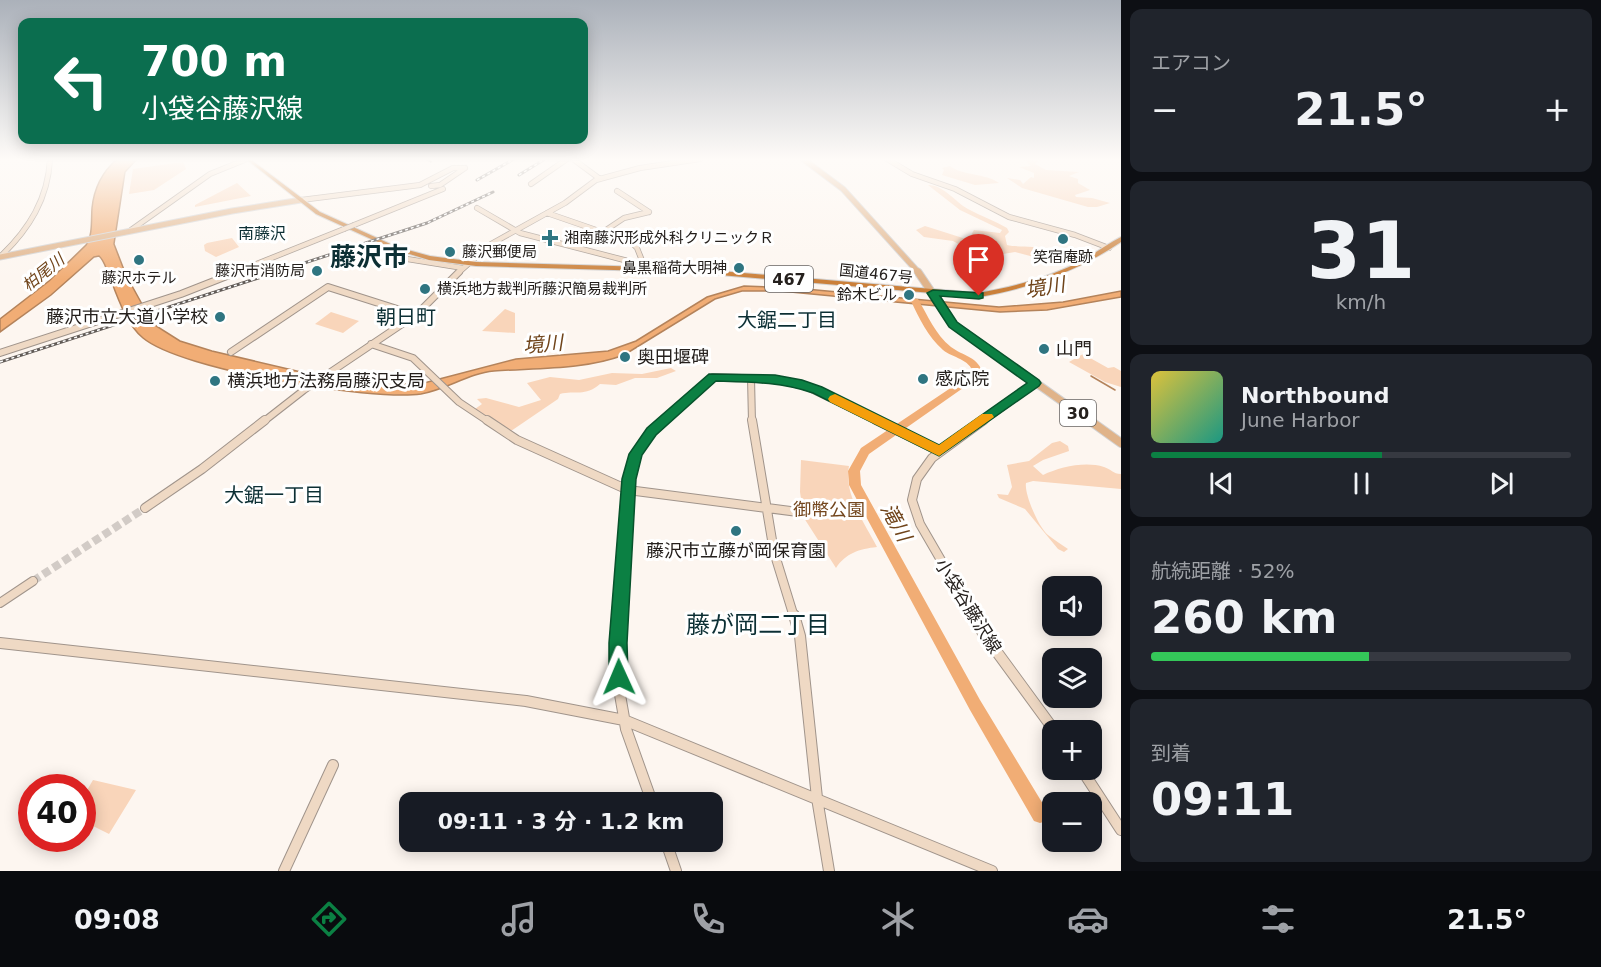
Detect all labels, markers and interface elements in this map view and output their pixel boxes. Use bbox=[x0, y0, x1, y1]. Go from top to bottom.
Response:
text: 700 m bbox=[141, 37, 287, 86]
icon: left bbox=[42, 42, 120, 120]
text: エアコン bbox=[1151, 51, 1231, 75]
text: 21.5° bbox=[1294, 83, 1428, 136]
text: − bbox=[1151, 90, 1179, 129]
text: + bbox=[1543, 90, 1571, 129]
text: 小袋谷藤沢線 bbox=[141, 93, 303, 124]
text: 31 bbox=[1307, 206, 1415, 296]
district label: 南藤沢 bbox=[238, 224, 286, 243]
marker: 湘南藤沢形成外科クリニックＲ bbox=[541, 229, 559, 247]
place label: 湘南藤沢形成外科クリニックＲ bbox=[564, 229, 774, 247]
marker: 笑宿庵跡 bbox=[1056, 232, 1070, 246]
pin bbox=[953, 234, 1004, 296]
district label: 藤沢市 bbox=[330, 242, 408, 272]
place label: 藤沢郵便局 bbox=[462, 243, 537, 261]
icon: arrive bbox=[962, 243, 995, 276]
marker: 藤沢郵便局 bbox=[443, 245, 457, 259]
place label: 笑宿庵跡 bbox=[1033, 248, 1093, 266]
water label: 柏尾川 bbox=[19, 249, 69, 295]
marker: 藤沢ホテル bbox=[132, 253, 146, 267]
place label: 鼻黒稲荷大明神 bbox=[622, 259, 727, 277]
marker: 鼻黒稲荷大明神 bbox=[732, 261, 746, 275]
street label: 国道467号 bbox=[838, 261, 914, 287]
place label: 藤沢市消防局 bbox=[215, 262, 305, 280]
marker: 藤沢市消防局 bbox=[310, 264, 324, 278]
road number: 467 bbox=[765, 266, 813, 292]
place label: 藤沢ホテル bbox=[101, 269, 177, 287]
water label: 境川 bbox=[1023, 272, 1069, 302]
place label: 横浜地方裁判所藤沢簡易裁判所 bbox=[437, 280, 647, 298]
marker: 横浜地方裁判所藤沢簡易裁判所 bbox=[418, 282, 432, 296]
place label: 鈴木ビル bbox=[837, 286, 897, 304]
marker: 鈴木ビル bbox=[902, 288, 916, 302]
text: km/h bbox=[1336, 290, 1386, 314]
district label: 朝日町 bbox=[376, 305, 436, 329]
place label: 藤沢市立大道小学校 bbox=[46, 306, 208, 327]
district label: 大鋸二丁目 bbox=[737, 308, 837, 332]
marker: 藤沢市立大道小学校 bbox=[213, 310, 227, 324]
water label: 境川 bbox=[522, 330, 566, 358]
place label: 山門 bbox=[1056, 338, 1092, 359]
marker: 山門 bbox=[1037, 342, 1051, 356]
place label: 奥田堰碑 bbox=[637, 346, 709, 367]
marker: 奥田堰碑 bbox=[618, 350, 632, 364]
place label: 感応院 bbox=[935, 368, 989, 389]
place label: 横浜地方法務局藤沢支局 bbox=[227, 370, 425, 391]
marker: 感応院 bbox=[916, 372, 930, 386]
marker: 横浜地方法務局藤沢支局 bbox=[208, 374, 222, 388]
text: Northbound bbox=[1241, 383, 1390, 408]
road number: 30 bbox=[1060, 400, 1096, 426]
text: June Harbor bbox=[1241, 408, 1360, 432]
icon: previous bbox=[1205, 467, 1238, 500]
icon: pause bbox=[1345, 467, 1378, 500]
icon: next bbox=[1485, 467, 1518, 500]
district label: 大鋸一丁目 bbox=[224, 483, 324, 507]
park label: 御幣公園 bbox=[793, 499, 865, 520]
water label: 滝川 bbox=[876, 499, 917, 547]
marker: 藤沢市立藤が岡保育園 bbox=[729, 524, 743, 538]
place label: 藤沢市立藤が岡保育園 bbox=[646, 540, 826, 561]
street label: 小袋谷藤沢線 bbox=[931, 554, 1006, 657]
text: 航続距離 · 52% bbox=[1151, 559, 1295, 583]
map controls bbox=[1042, 576, 1102, 852]
button: sound bbox=[1042, 576, 1102, 636]
text: 260 km bbox=[1151, 591, 1337, 644]
district label: 藤が岡二丁目 bbox=[686, 611, 830, 639]
position arrow bbox=[587, 645, 651, 709]
button: layers bbox=[1042, 648, 1102, 708]
button: + bbox=[1042, 720, 1102, 780]
text: 到着 bbox=[1151, 741, 1191, 765]
text: 09:11 bbox=[1151, 773, 1294, 826]
speed limit sign: 40 bbox=[18, 774, 96, 852]
button: − bbox=[1042, 792, 1102, 852]
text: 09:11 · 3 分 · 1.2 km bbox=[438, 809, 684, 834]
icon: directions bbox=[308, 898, 350, 940]
icon: music bbox=[498, 898, 540, 940]
icon: phone bbox=[687, 898, 729, 940]
icon: climate bbox=[877, 898, 919, 940]
icon: car bbox=[1067, 898, 1109, 940]
icon: filters bbox=[1257, 898, 1299, 940]
text: 09:08 bbox=[74, 904, 160, 935]
text: 21.5° bbox=[1447, 904, 1527, 935]

